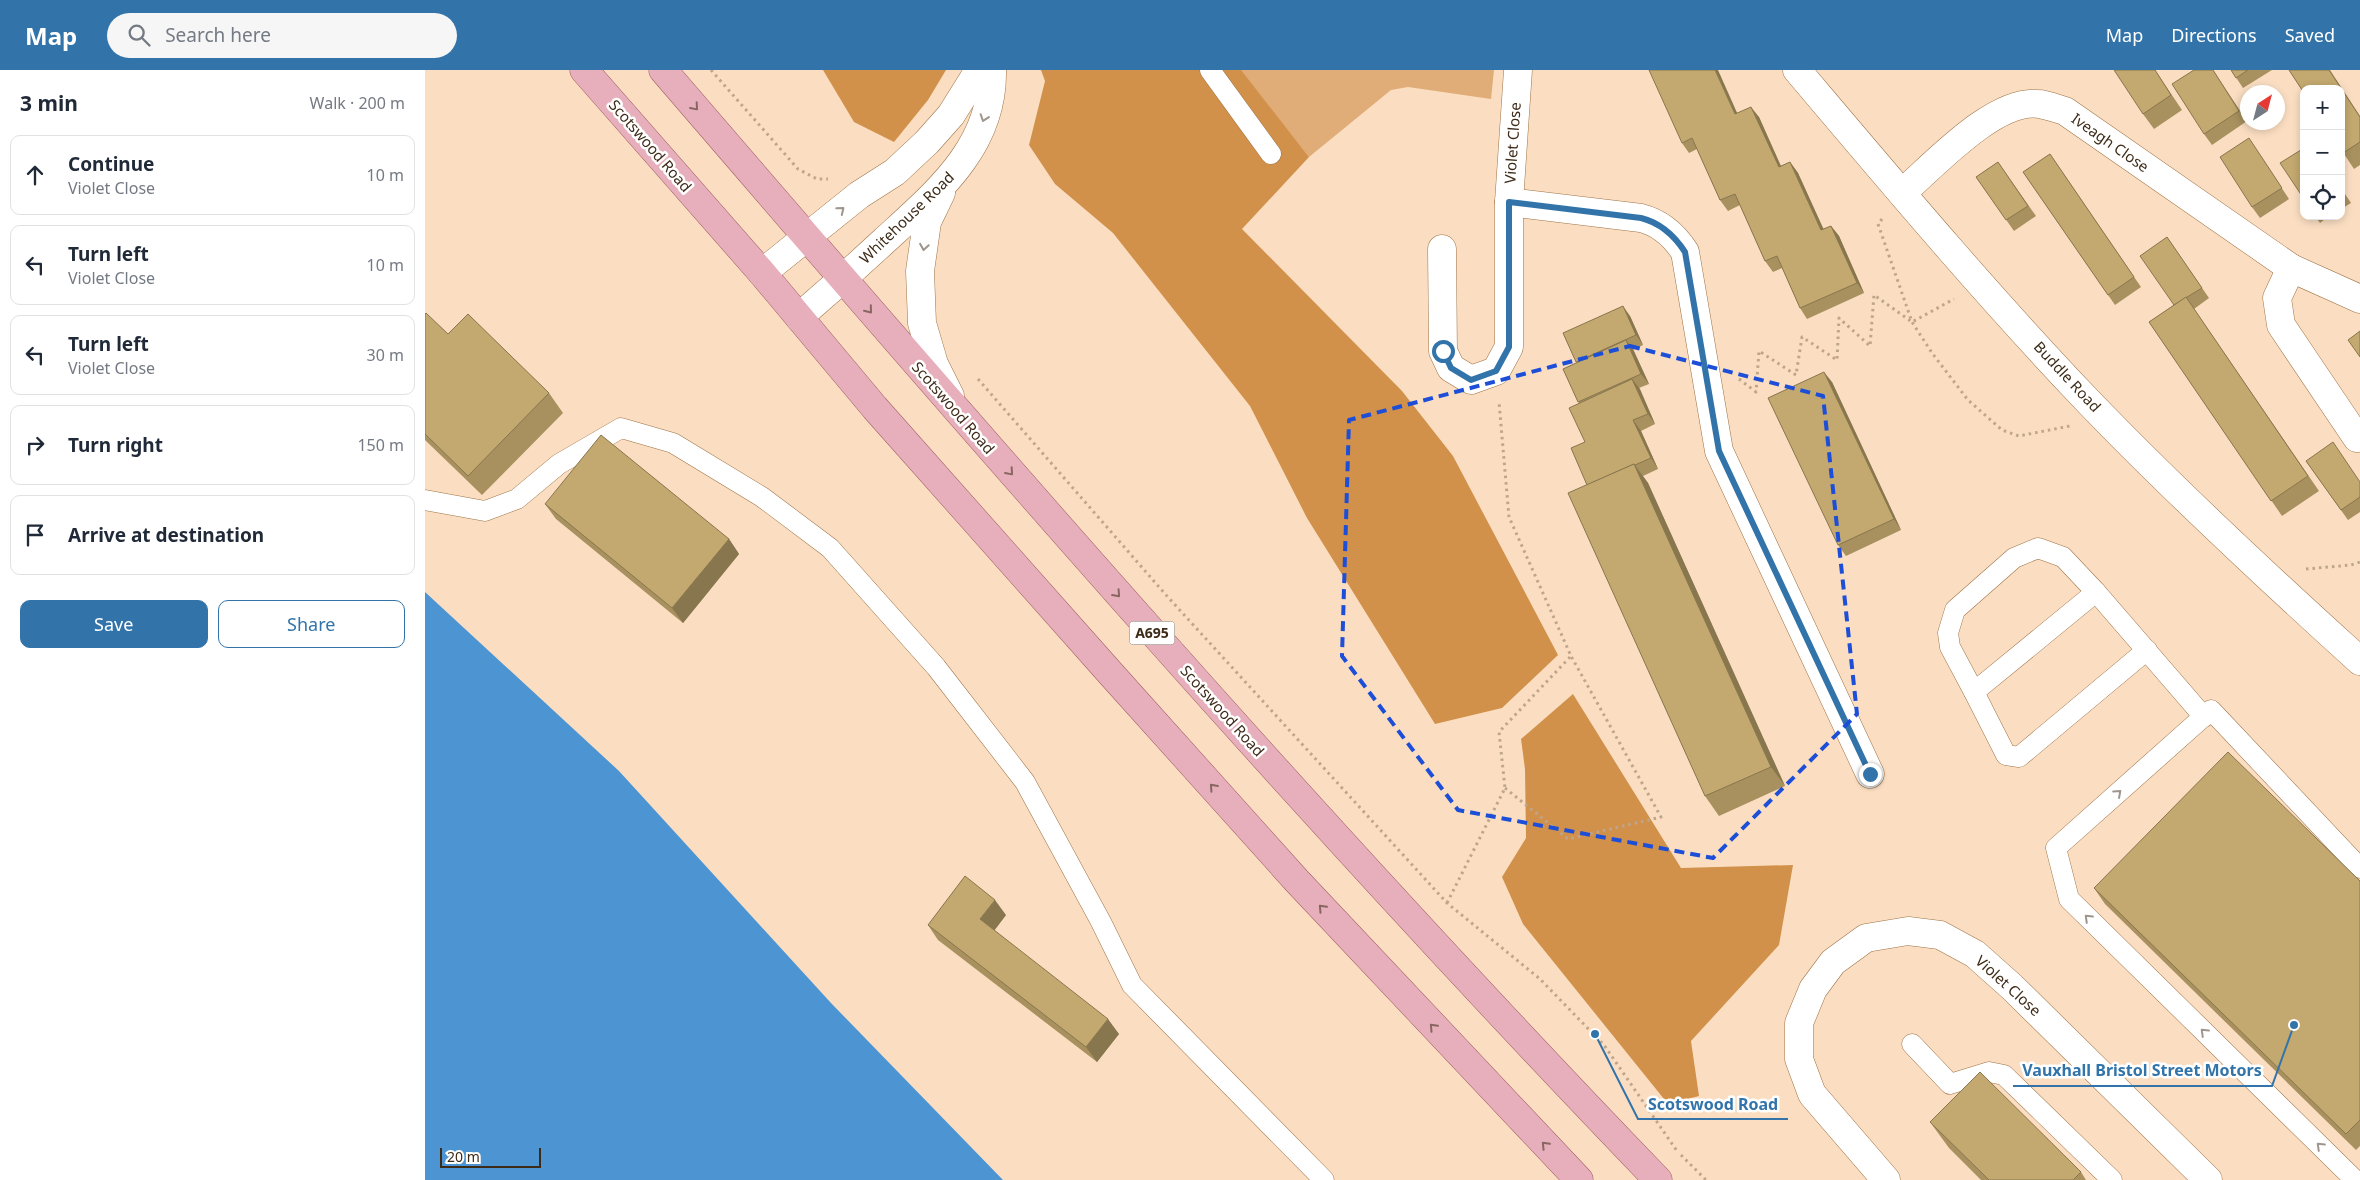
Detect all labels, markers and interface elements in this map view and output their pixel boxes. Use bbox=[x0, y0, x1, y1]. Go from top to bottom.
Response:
search box bbox=[107, 13, 457, 58]
text: Map bbox=[25, 19, 77, 52]
icon: search bbox=[125, 21, 153, 49]
text: Search here bbox=[165, 22, 271, 48]
text: Map bbox=[2106, 23, 2143, 47]
text: Directions bbox=[2171, 23, 2257, 47]
text: Saved bbox=[2285, 23, 2335, 47]
north arrow bbox=[2240, 85, 2285, 130]
map controls bbox=[2300, 85, 2345, 220]
button: + bbox=[2300, 85, 2345, 130]
text: 3 min bbox=[20, 89, 78, 117]
text: Walk · 200 m bbox=[310, 92, 405, 114]
street label: Scotswood Road bbox=[605, 95, 696, 196]
one-way arrow bbox=[689, 101, 697, 110]
street label: Violet Close bbox=[1499, 101, 1525, 184]
street label: Iveagh Close bbox=[2068, 108, 2153, 176]
one-way arrow bbox=[980, 113, 990, 121]
button: − bbox=[2300, 130, 2345, 175]
text: Continue bbox=[68, 151, 154, 177]
icon: ahead bbox=[21, 161, 49, 189]
text: 10 m bbox=[367, 164, 404, 186]
street label: Whitehouse Road bbox=[855, 167, 958, 268]
button: locate bbox=[2300, 175, 2345, 220]
text: Violet Close bbox=[68, 177, 155, 199]
one-way arrow bbox=[835, 207, 844, 215]
text: Turn left bbox=[68, 241, 149, 267]
one-way arrow bbox=[919, 243, 929, 251]
icon: left bbox=[21, 251, 49, 279]
text: 10 m bbox=[367, 254, 404, 276]
text: Violet Close bbox=[68, 267, 155, 289]
one-way arrow bbox=[864, 304, 873, 313]
text: Turn left bbox=[68, 331, 149, 357]
street label: Buddle Road bbox=[2030, 337, 2106, 416]
route start bbox=[1432, 340, 1455, 363]
icon: left bbox=[21, 341, 49, 369]
text: 30 m bbox=[367, 344, 404, 366]
text: Violet Close bbox=[68, 357, 155, 379]
street label: Scotswood Road bbox=[908, 357, 999, 458]
icon: right bbox=[21, 431, 49, 459]
text: Turn right bbox=[68, 432, 163, 458]
text: 150 m bbox=[357, 434, 404, 456]
one-way arrow bbox=[1004, 467, 1013, 476]
icon: arrive bbox=[21, 521, 49, 549]
text: Arrive at destination bbox=[68, 522, 264, 548]
one-way arrow bbox=[1111, 589, 1120, 598]
button: Save bbox=[20, 600, 208, 648]
button: Share bbox=[218, 600, 405, 648]
road number: A695 bbox=[1129, 622, 1175, 644]
street label: Scotswood Road bbox=[1176, 660, 1269, 760]
route end bbox=[1859, 763, 1882, 786]
one-way arrow bbox=[1210, 784, 1219, 793]
one-way arrow bbox=[2112, 790, 2121, 799]
one-way arrow bbox=[1319, 904, 1328, 913]
one-way arrow bbox=[2085, 915, 2094, 924]
street label: Violet Close bbox=[1972, 951, 2046, 1020]
one-way arrow bbox=[1430, 1023, 1439, 1032]
one-way arrow bbox=[2201, 1029, 2210, 1038]
callout: Vauxhall Bristol Street Motors bbox=[2013, 1055, 2272, 1086]
text: Vauxhall Bristol Street Motors bbox=[2022, 1059, 2262, 1081]
callout: Scotswood Road bbox=[1638, 1088, 1788, 1119]
text: Scotswood Road bbox=[1648, 1093, 1778, 1115]
one-way arrow bbox=[1542, 1141, 1551, 1150]
one-way arrow bbox=[2317, 1143, 2326, 1152]
scale bar bbox=[440, 1145, 541, 1168]
text: 20 m bbox=[447, 1147, 480, 1166]

